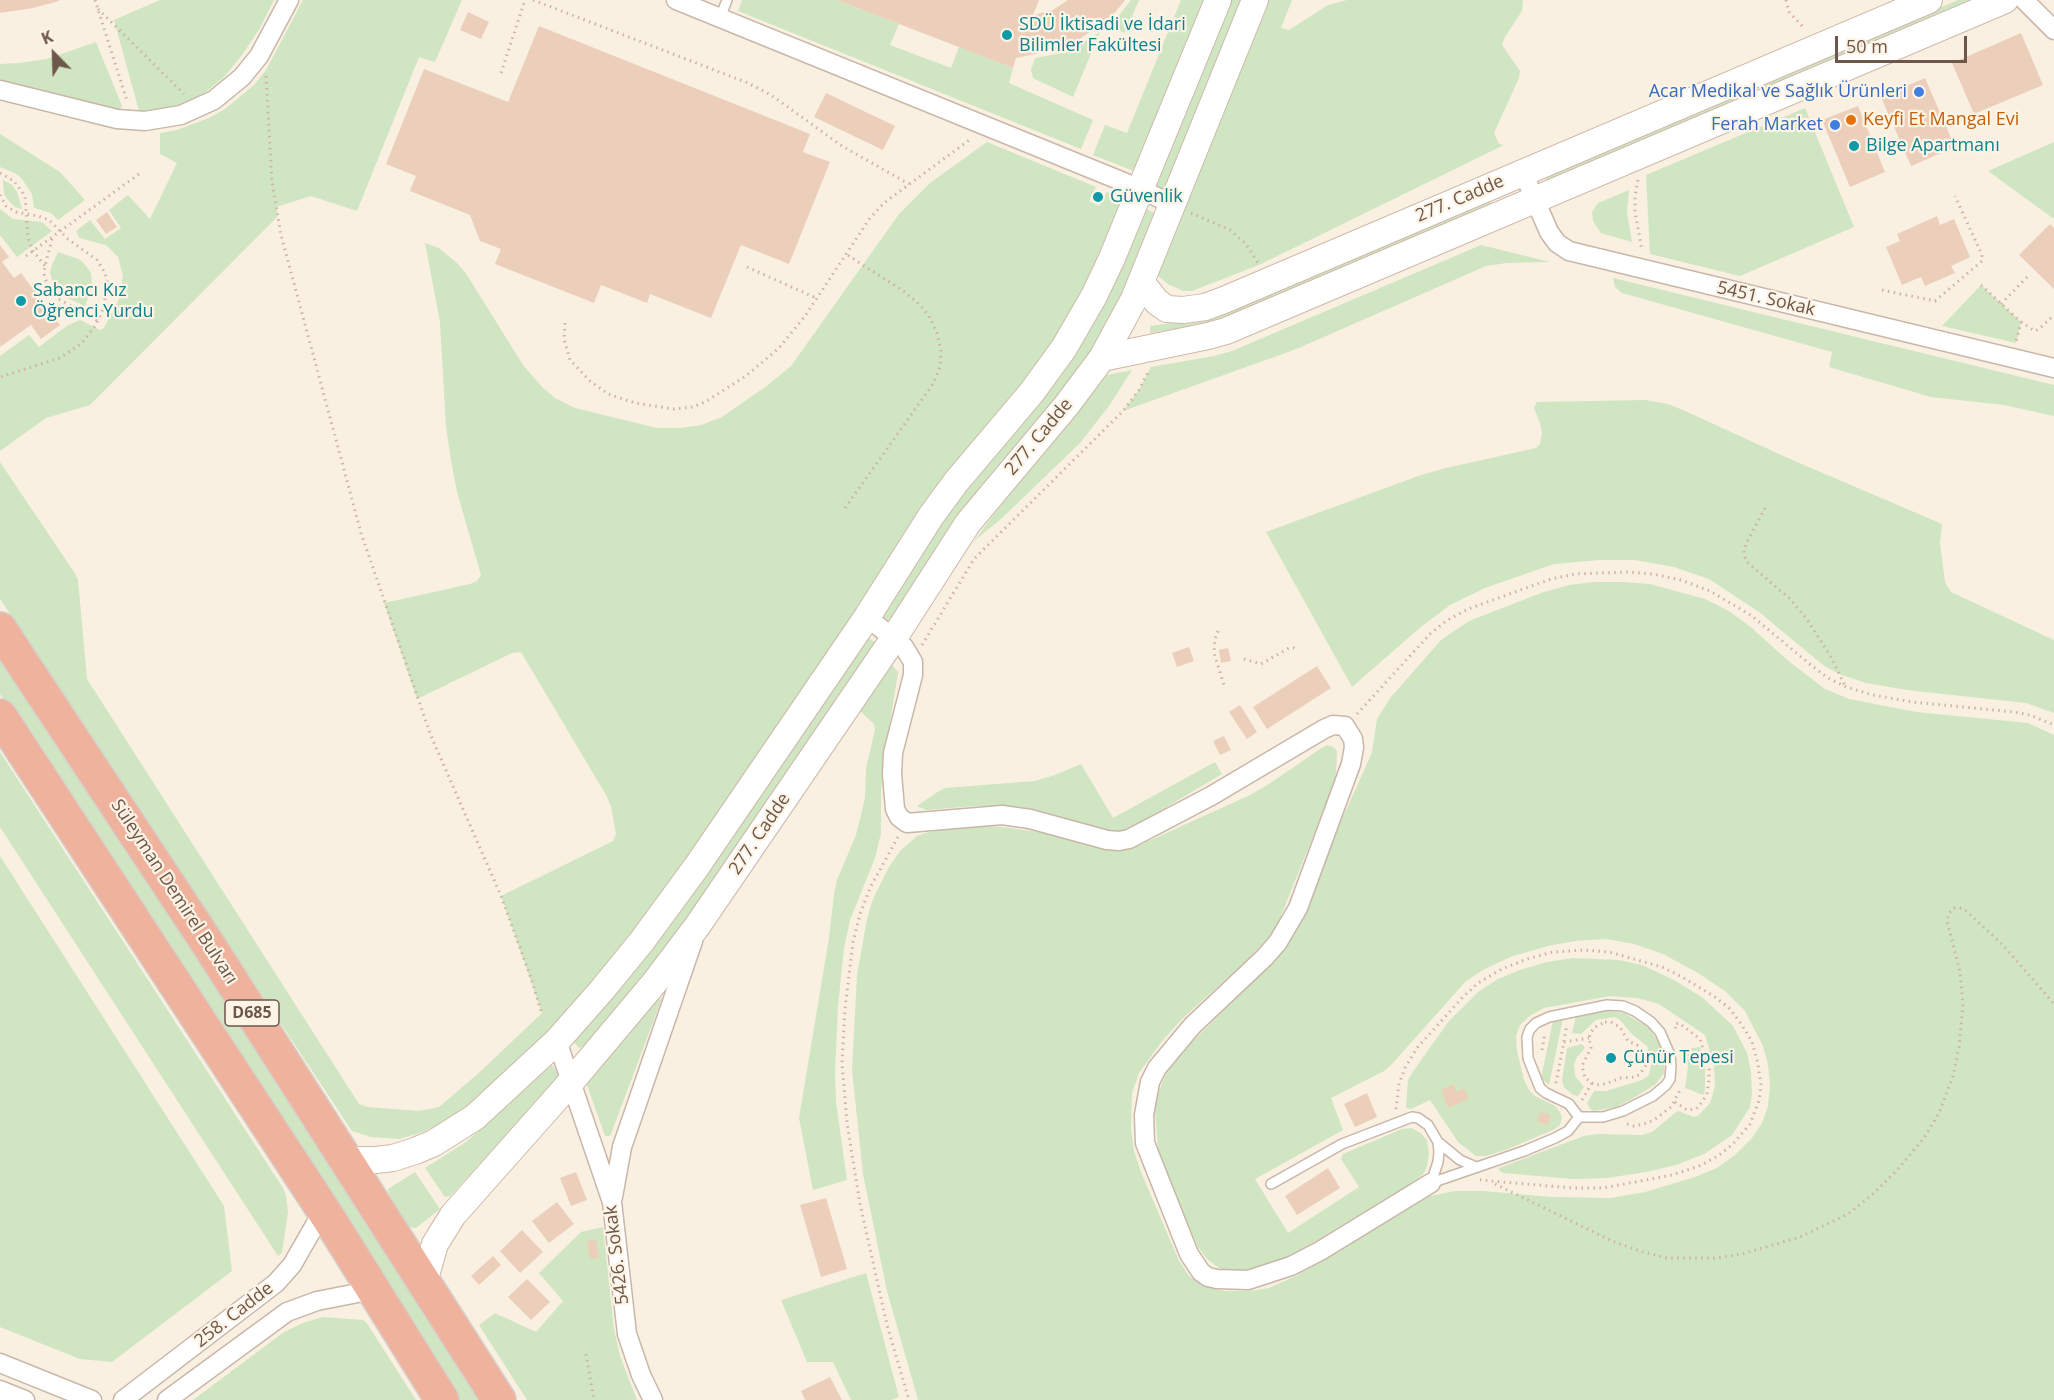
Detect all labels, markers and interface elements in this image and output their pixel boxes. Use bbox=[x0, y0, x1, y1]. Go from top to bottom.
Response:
place label: SDÜ İktisadi ve İdari Bilimler Fakültesi bbox=[1019, 14, 1186, 57]
north arrow bbox=[24, 24, 84, 84]
scale bar bbox=[1838, 24, 1970, 62]
text: K bbox=[38, 25, 56, 50]
marker: SDÜ İktisadi ve İdari Bilimler Fakültesi bbox=[1000, 28, 1014, 42]
text: 50 m bbox=[1846, 34, 1888, 58]
place label: Acar Medikal ve Sağlık Ürünleri bbox=[1649, 81, 1907, 103]
marker: Acar Medikal ve Sağlık Ürünleri bbox=[1912, 85, 1926, 99]
place label: Keyfi Et Mangal Evi bbox=[1863, 109, 2019, 131]
marker: Keyfi Et Mangal Evi bbox=[1844, 113, 1858, 127]
place label: Ferah Market bbox=[1711, 114, 1823, 136]
marker: Ferah Market bbox=[1828, 118, 1842, 132]
place label: Bilge Apartmanı bbox=[1866, 135, 2000, 157]
marker: Bilge Apartmanı bbox=[1847, 139, 1861, 153]
street label: 277. Cadde bbox=[1413, 171, 1507, 227]
place label: Güvenlik bbox=[1110, 186, 1183, 208]
marker: Güvenlik bbox=[1091, 190, 1105, 204]
street label: 5451. Sokak bbox=[1715, 277, 1817, 321]
place label: Sabancı Kız Öğrenci Yurdu bbox=[33, 280, 154, 322]
marker: Sabancı Kız Öğrenci Yurdu bbox=[14, 294, 28, 308]
street label: 277. Cadde bbox=[1001, 394, 1077, 480]
street label: 277. Cadde bbox=[725, 789, 795, 879]
street label: Süleyman Demirel Bulvarı bbox=[106, 795, 242, 989]
road number: D685 bbox=[225, 1000, 279, 1026]
place label: Çünür Tepesi bbox=[1623, 1047, 1734, 1069]
marker: Çünür Tepesi bbox=[1604, 1051, 1618, 1065]
street label: 5426. Sokak bbox=[600, 1204, 634, 1306]
street label: 258. Cadde bbox=[190, 1278, 278, 1352]

